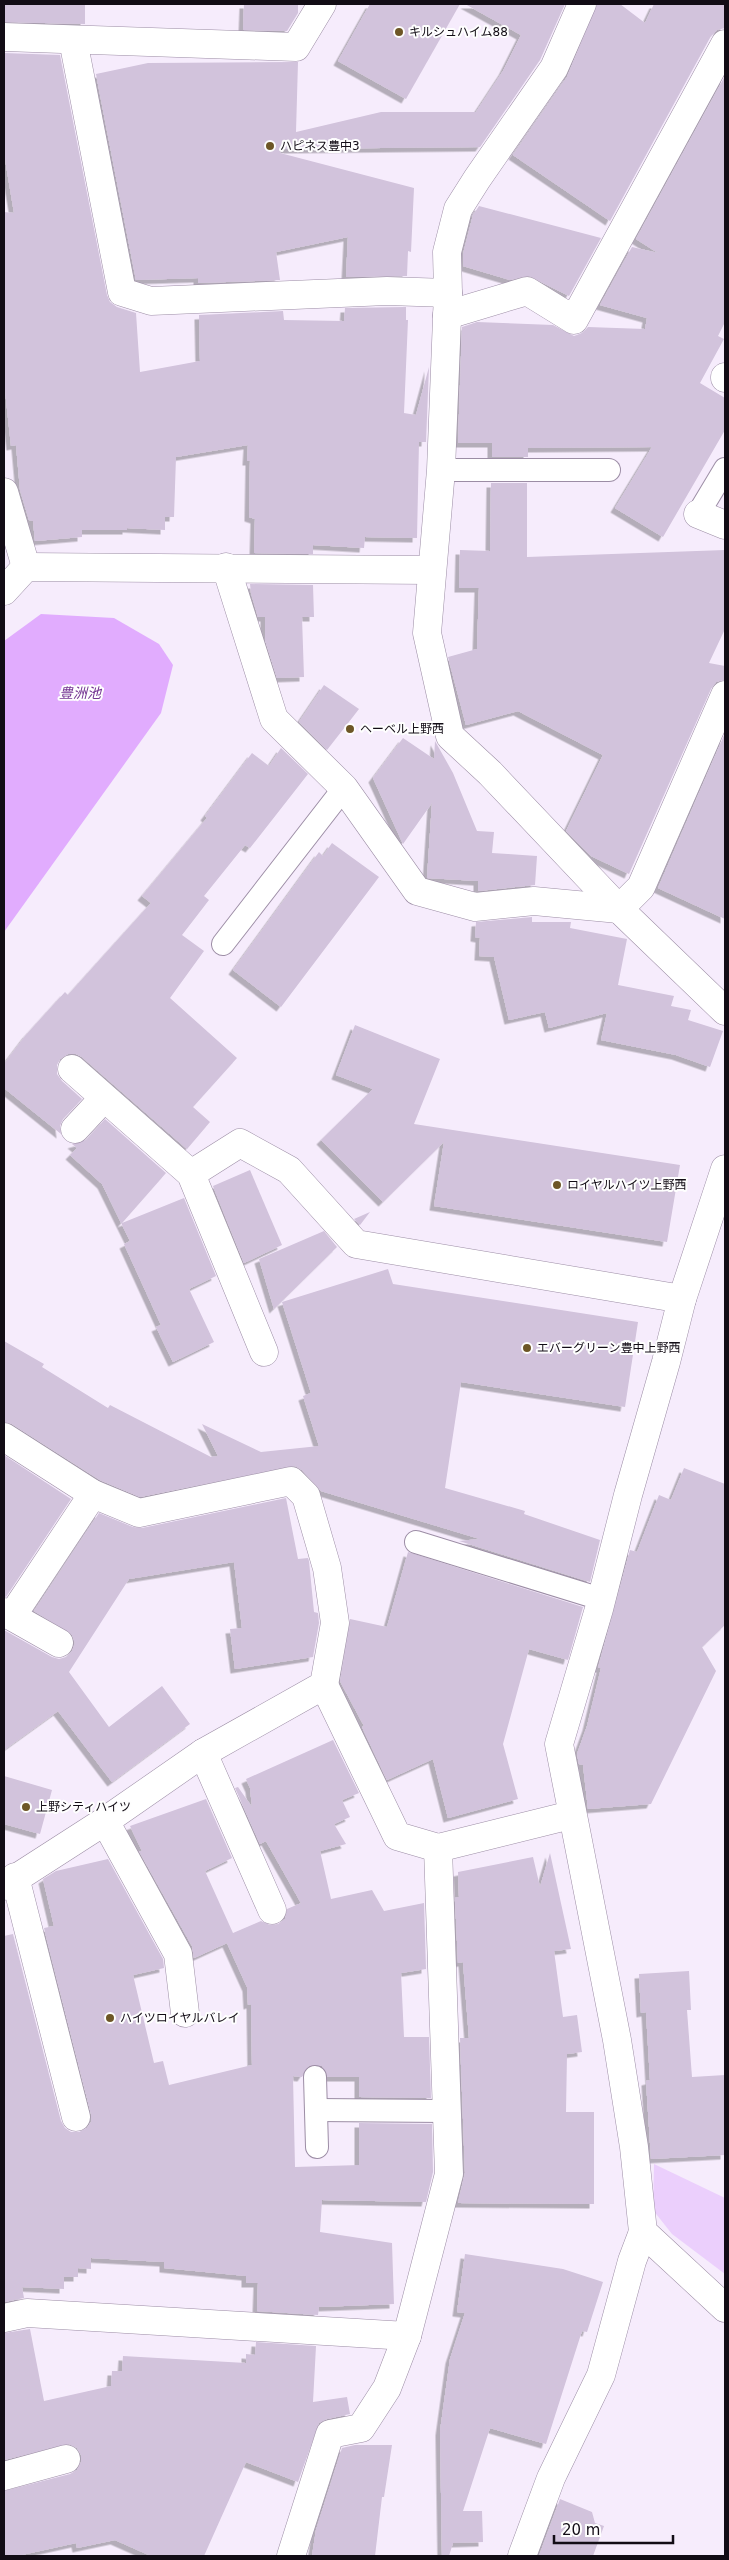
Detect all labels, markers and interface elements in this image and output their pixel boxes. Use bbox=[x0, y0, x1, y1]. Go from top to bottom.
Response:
place label: キルシュハイム88 bbox=[409, 25, 508, 39]
marker: キルシュハイム88 bbox=[393, 26, 405, 38]
place label: ハピネス豊中3 bbox=[280, 139, 360, 153]
marker: ハピネス豊中3 bbox=[264, 140, 276, 152]
water label: 豊洲池 bbox=[59, 685, 103, 701]
place label: ヘーベル上野西 bbox=[360, 722, 444, 736]
marker: ヘーベル上野西 bbox=[344, 723, 356, 735]
place label: ロイヤルハイツ上野西 bbox=[567, 1178, 686, 1192]
marker: ロイヤルハイツ上野西 bbox=[551, 1179, 563, 1191]
place label: エバーグリーン豊中上野西 bbox=[537, 1341, 680, 1355]
marker: エバーグリーン豊中上野西 bbox=[521, 1342, 533, 1354]
place label: 上野シティハイツ bbox=[36, 1800, 131, 1814]
marker: 上野シティハイツ bbox=[20, 1801, 32, 1813]
place label: ハイツロイヤルバレイ bbox=[120, 2011, 239, 2025]
marker: ハイツロイヤルバレイ bbox=[104, 2012, 116, 2024]
scale bar bbox=[554, 2512, 673, 2544]
text: 20 m bbox=[562, 2521, 600, 2539]

